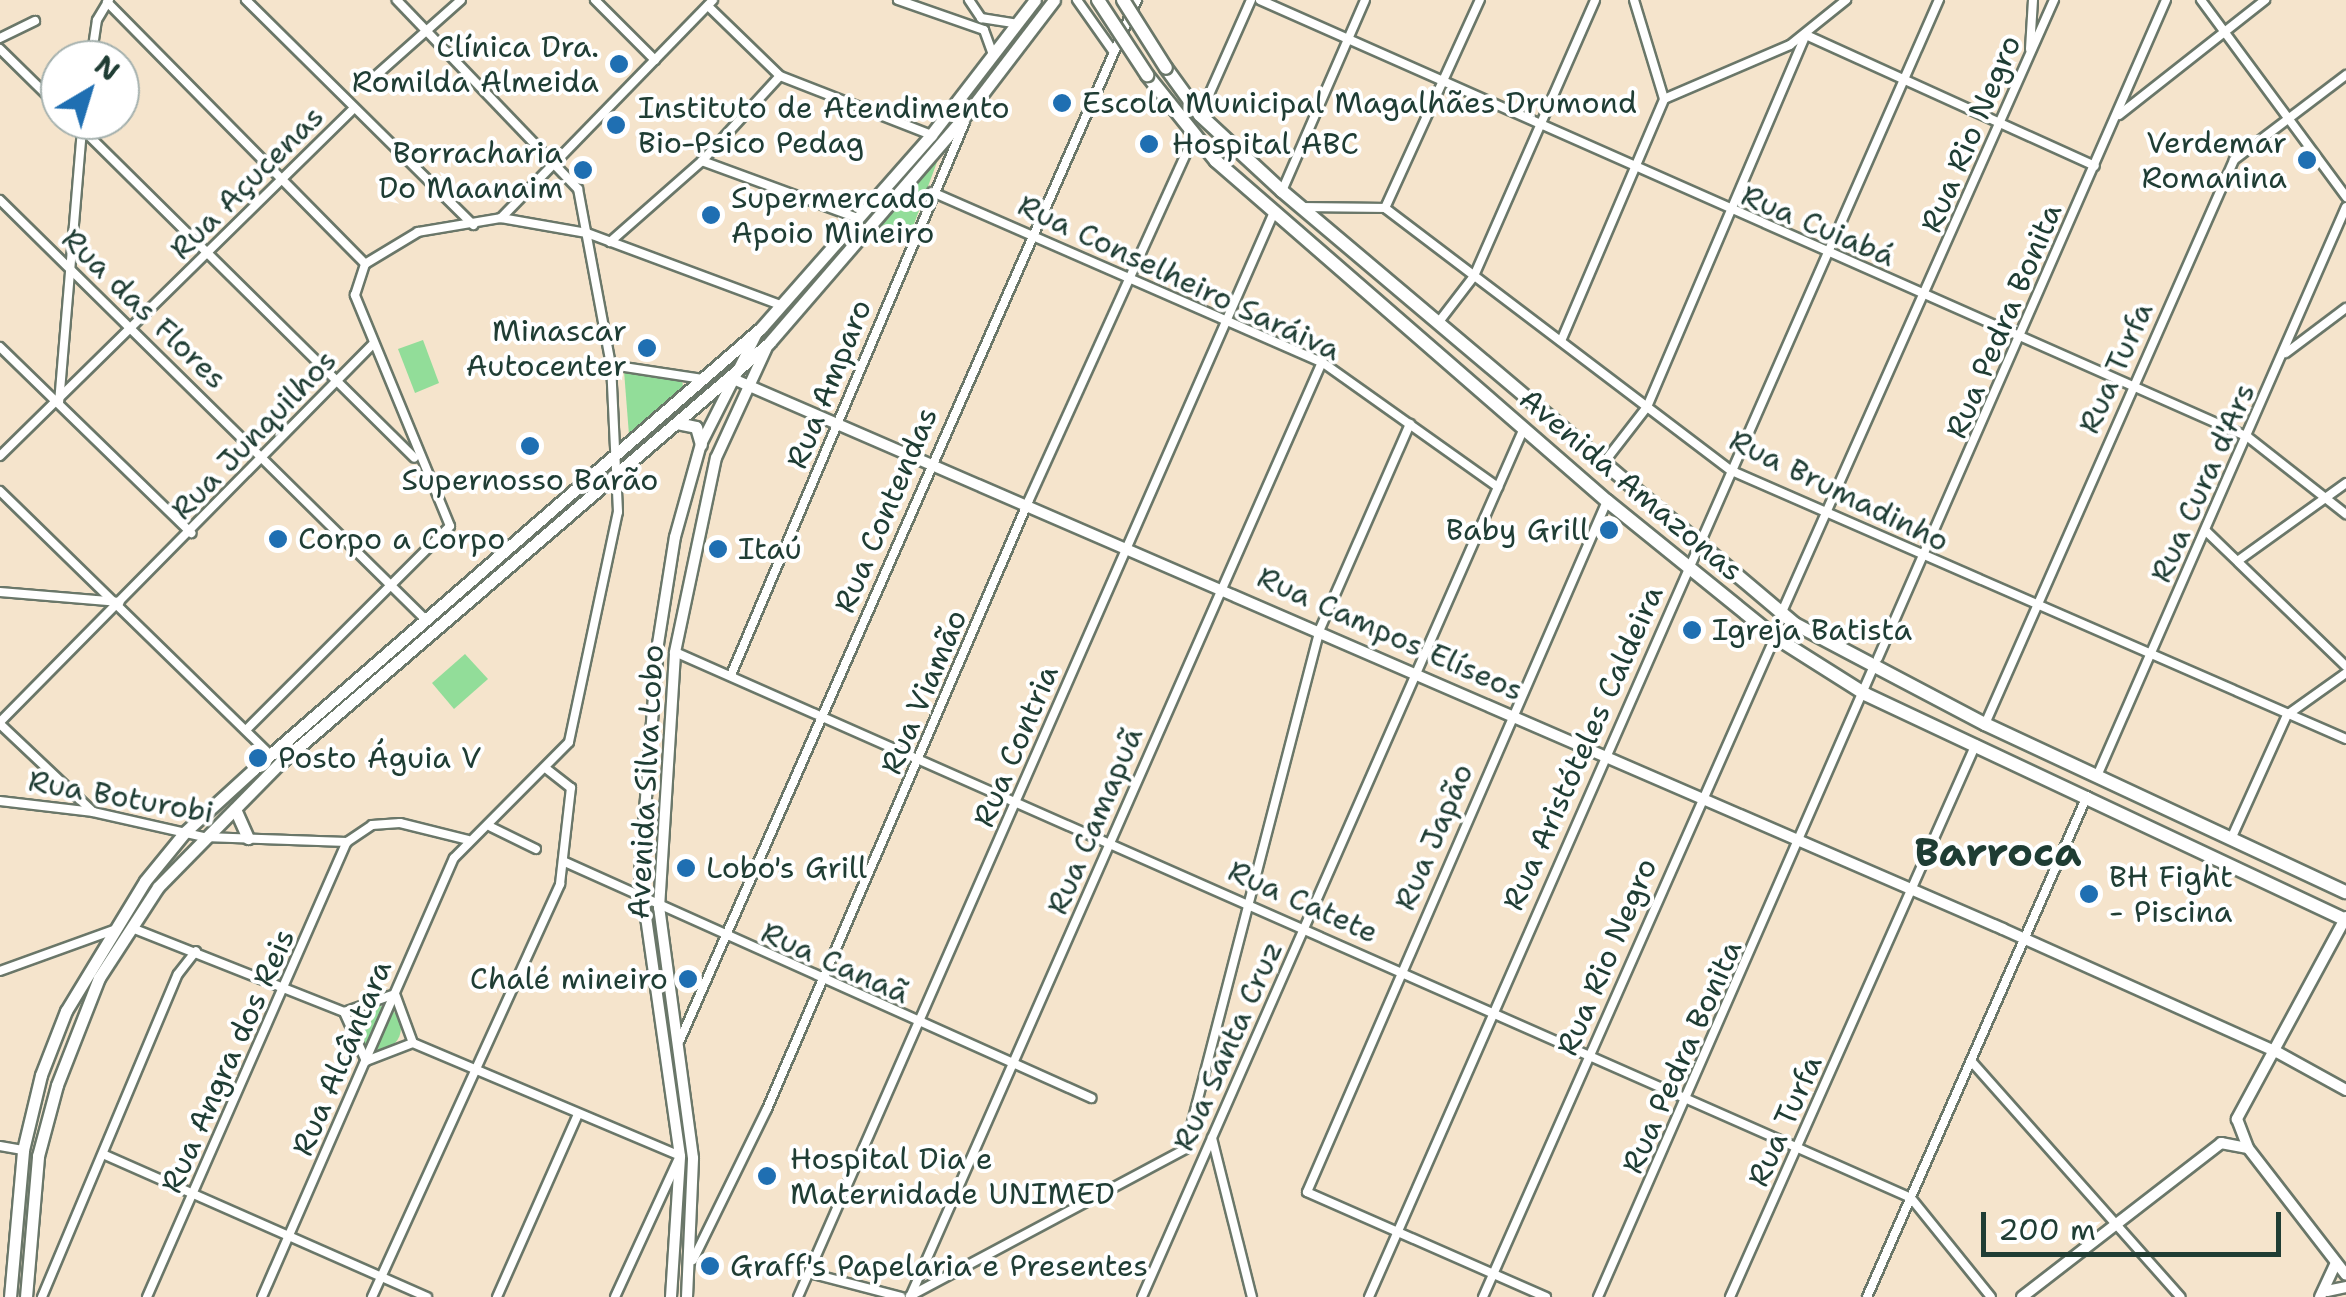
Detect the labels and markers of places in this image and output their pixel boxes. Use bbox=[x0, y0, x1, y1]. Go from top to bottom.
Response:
place label: Clínica Dra. Romilda Almeida bbox=[352, 29, 599, 100]
marker: Clínica Dra. Romilda Almeida bbox=[608, 53, 630, 75]
place label: Escola Municipal Magalhães Drumond bbox=[1082, 85, 1637, 121]
place label: Instituto de Atendimento Bio-Psico Pedag bbox=[638, 90, 1010, 160]
marker: Escola Municipal Magalhães Drumond bbox=[1051, 92, 1073, 114]
marker: Instituto de Atendimento Bio-Psico Pedag bbox=[603, 112, 629, 138]
place label: Verdemar Romanina bbox=[2142, 125, 2287, 196]
place label: Hospital ABC bbox=[1172, 126, 1359, 162]
marker: Hospital ABC bbox=[1136, 131, 1162, 157]
place label: Borracharia Do Maanaim bbox=[378, 135, 563, 206]
marker: Verdemar Romanina bbox=[2296, 149, 2318, 171]
marker: Borracharia Do Maanaim bbox=[572, 159, 594, 181]
place label: Supermercado Apoio Mineiro bbox=[731, 180, 935, 250]
marker: Supermercado Apoio Mineiro bbox=[700, 204, 722, 226]
place label: Minascar Autocenter bbox=[466, 313, 627, 384]
marker: Minascar Autocenter bbox=[636, 337, 658, 359]
marker: Supernosso Barão bbox=[519, 435, 541, 457]
place label: Supernosso Barão bbox=[402, 462, 658, 498]
place label: Baby Grill bbox=[1446, 512, 1589, 548]
marker: Baby Grill bbox=[1598, 519, 1620, 541]
place label: Corpo a Corpo bbox=[298, 521, 505, 557]
marker: Corpo a Corpo bbox=[267, 528, 289, 550]
place label: Itaú bbox=[738, 531, 802, 567]
marker: Itaú bbox=[707, 538, 729, 560]
place label: Igreja Batista bbox=[1712, 612, 1912, 648]
marker: Igreja Batista bbox=[1681, 619, 1703, 641]
place label: Posto Águia V bbox=[278, 740, 481, 776]
marker: Posto Águia V bbox=[247, 747, 269, 769]
place label: Lobo's Grill bbox=[706, 850, 867, 886]
marker: Lobo's Grill bbox=[675, 857, 697, 879]
place label: BH Fight - Piscina bbox=[2109, 859, 2233, 930]
marker: BH Fight - Piscina bbox=[2078, 883, 2100, 905]
place label: Chalé mineiro bbox=[470, 961, 668, 997]
marker: Chalé mineiro bbox=[677, 968, 699, 990]
place label: Hospital Dia e Maternidade UNIMED bbox=[790, 1141, 1115, 1212]
marker: Hospital Dia e Maternidade UNIMED bbox=[754, 1163, 780, 1189]
place label: Graff's Papelaria e Presentes bbox=[730, 1248, 1148, 1284]
marker: Graff's Papelaria e Presentes bbox=[699, 1255, 721, 1277]

